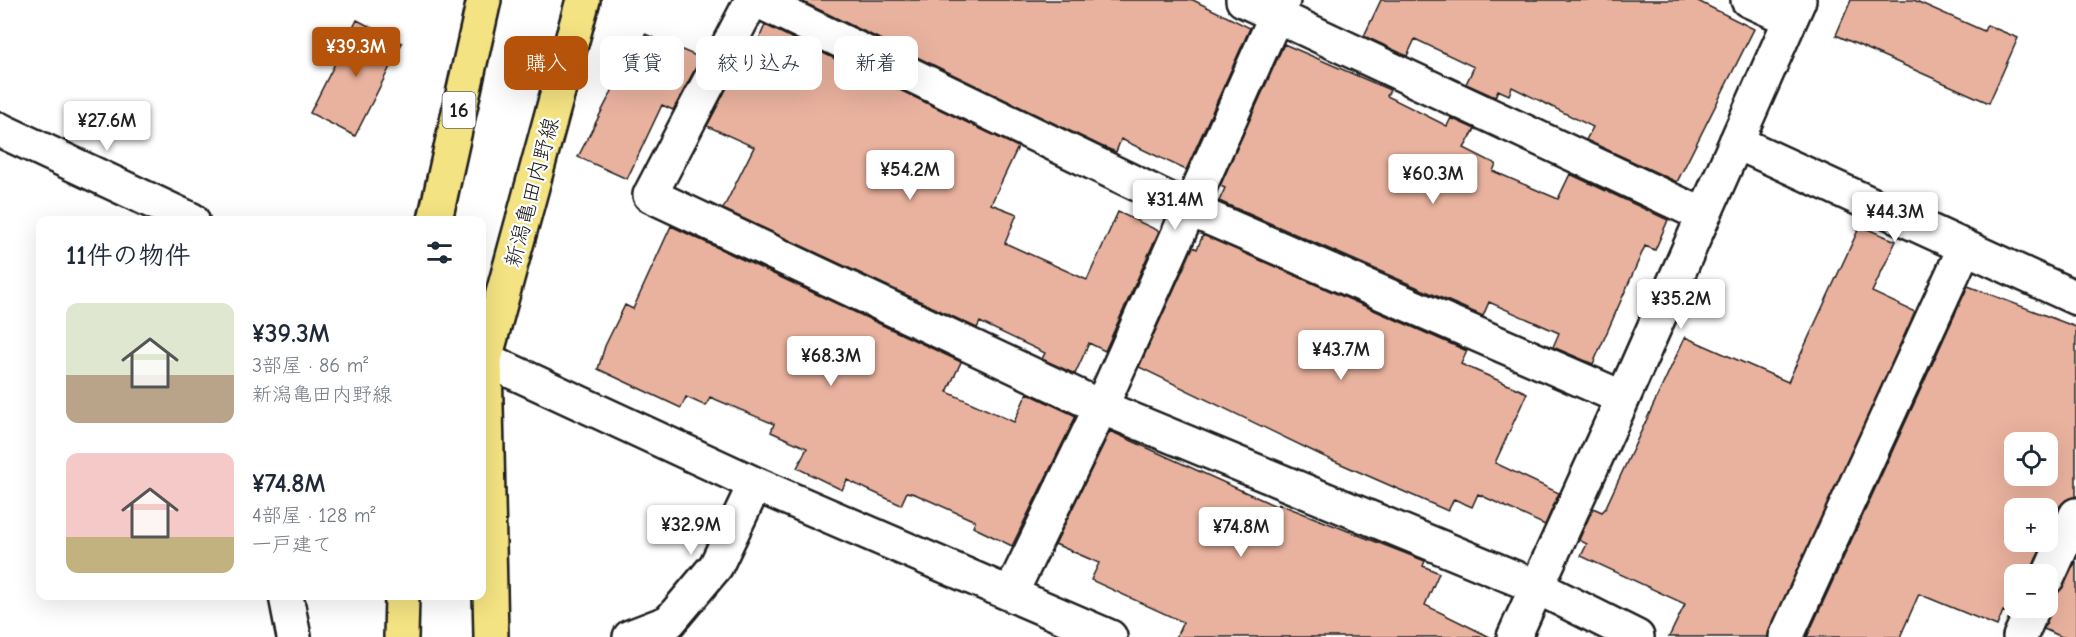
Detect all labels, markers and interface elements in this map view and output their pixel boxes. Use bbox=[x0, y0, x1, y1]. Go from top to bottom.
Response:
pin: ¥39.3M bbox=[307, 27, 405, 78]
text: ¥39.3M bbox=[326, 35, 386, 58]
chip: 購入 bbox=[504, 36, 588, 90]
chip: 賃貸 bbox=[600, 36, 684, 90]
chip: 絞り込み bbox=[696, 36, 822, 90]
chip: 新着 bbox=[834, 36, 918, 90]
road number: 16 bbox=[442, 92, 476, 128]
pin: ¥27.6M bbox=[58, 101, 156, 152]
text: ¥27.6M bbox=[78, 109, 136, 132]
street label: 新潟亀田内野線 bbox=[499, 115, 564, 270]
pin: ¥54.2M bbox=[861, 150, 959, 201]
pin: ¥60.3M bbox=[1384, 154, 1482, 205]
text: ¥54.2M bbox=[880, 158, 940, 181]
text: ¥60.3M bbox=[1402, 162, 1464, 185]
pin: ¥31.4M bbox=[1126, 180, 1224, 231]
text: ¥31.4M bbox=[1147, 188, 1203, 211]
pin: ¥44.3M bbox=[1846, 192, 1944, 243]
text: ¥44.3M bbox=[1866, 200, 1924, 223]
icon: filters bbox=[423, 236, 456, 269]
text: 11件の物件 bbox=[66, 241, 190, 271]
pin: ¥35.2M bbox=[1632, 279, 1730, 330]
text: ¥35.2M bbox=[1651, 287, 1711, 310]
text: ¥39.3M bbox=[252, 319, 330, 349]
icon: home bbox=[114, 327, 186, 399]
pin: ¥43.7M bbox=[1292, 330, 1390, 381]
pin: ¥68.3M bbox=[782, 336, 880, 387]
text: ¥43.7M bbox=[1312, 338, 1370, 361]
text: ¥68.3M bbox=[801, 344, 861, 367]
text: 3部屋 · 86 m² bbox=[252, 354, 368, 377]
text: 新潟亀田内野線 bbox=[252, 383, 392, 406]
map controls bbox=[2004, 432, 2058, 618]
button: locate bbox=[2004, 432, 2058, 486]
text: ¥74.8M bbox=[252, 469, 326, 499]
icon: home bbox=[114, 477, 186, 549]
button: + bbox=[2004, 498, 2058, 552]
text: 4部屋 · 128 m² bbox=[252, 504, 375, 527]
pin: ¥32.9M bbox=[642, 505, 740, 556]
pin: ¥74.8M bbox=[1192, 507, 1290, 558]
text: ¥32.9M bbox=[661, 513, 721, 536]
text: ¥74.8M bbox=[1213, 515, 1269, 538]
text: 一戸建て bbox=[252, 533, 332, 556]
button: − bbox=[2004, 564, 2058, 618]

